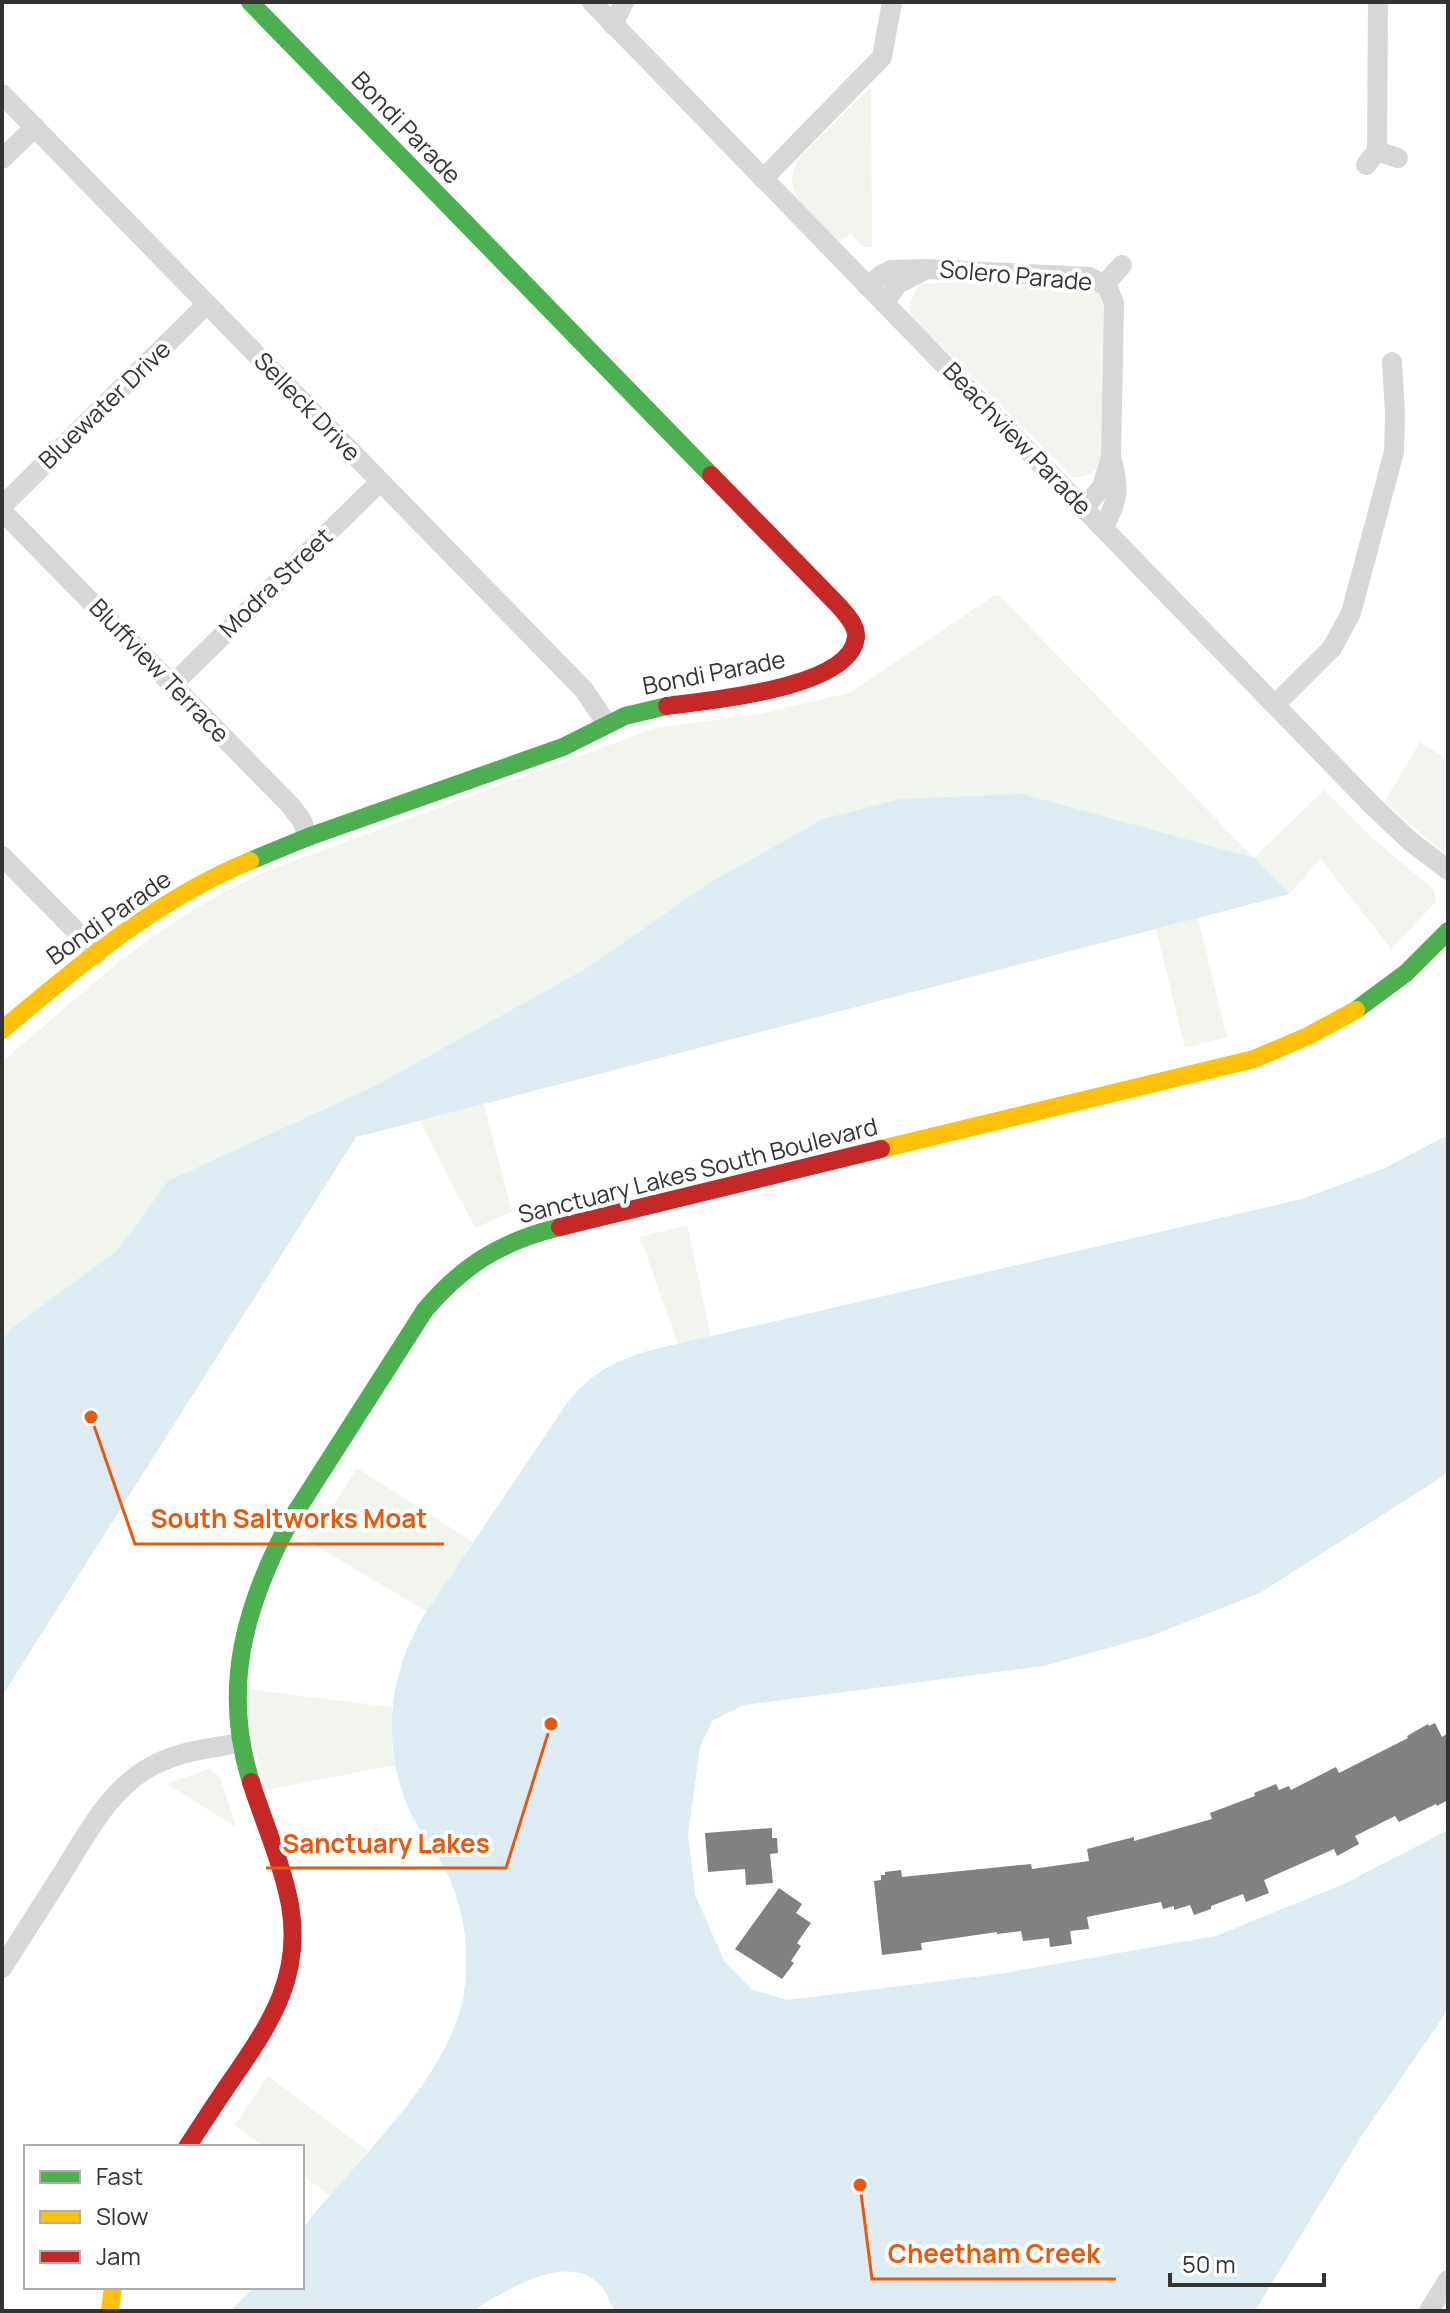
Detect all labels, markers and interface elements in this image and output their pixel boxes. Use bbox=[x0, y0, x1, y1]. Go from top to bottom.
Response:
street label: Bondi Parade bbox=[345, 63, 469, 190]
street label: Solero Parade bbox=[938, 251, 1094, 298]
street label: Bluewater Drive bbox=[31, 332, 177, 475]
street label: Selleck Drive bbox=[248, 344, 369, 468]
street label: Beachview Parade bbox=[936, 354, 1100, 522]
street label: Modra Street bbox=[211, 520, 339, 644]
street label: Bluffview Terrace bbox=[83, 591, 237, 749]
street label: Bondi Parade bbox=[640, 642, 788, 702]
street label: Bondi Parade bbox=[39, 862, 177, 972]
street label: Sanctuary Lakes South Boulevard bbox=[515, 1109, 881, 1230]
callout: South Saltworks Moat bbox=[135, 1494, 444, 1544]
text: South Saltworks Moat bbox=[150, 1500, 428, 1536]
callout: Sanctuary Lakes bbox=[266, 1818, 506, 1868]
text: Sanctuary Lakes bbox=[282, 1825, 490, 1861]
legend bbox=[24, 2145, 304, 2289]
text: Fast bbox=[96, 2159, 143, 2192]
text: Slow bbox=[96, 2199, 149, 2232]
callout: Cheetham Creek bbox=[872, 2229, 1116, 2279]
text: Cheetham Creek bbox=[888, 2235, 1101, 2271]
scale bar bbox=[1170, 2237, 1324, 2287]
text: Jam bbox=[96, 2239, 141, 2272]
text: 50 m bbox=[1182, 2247, 1236, 2280]

